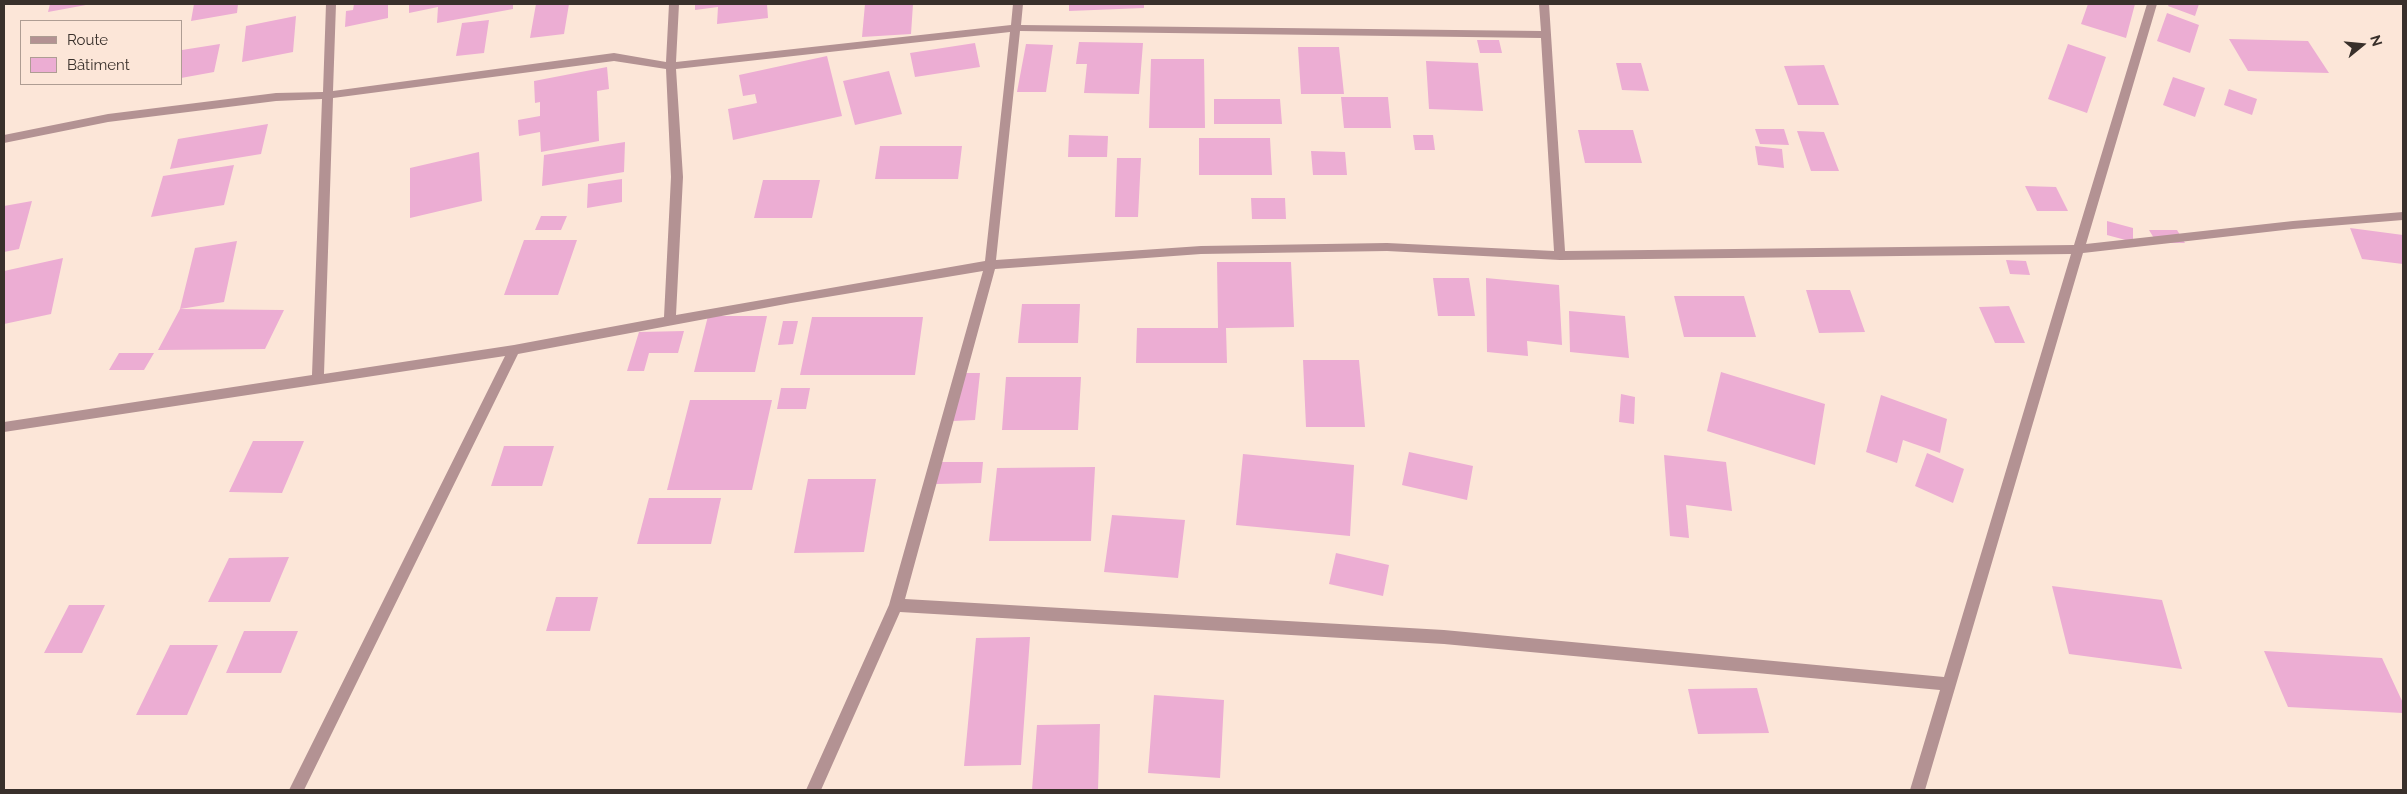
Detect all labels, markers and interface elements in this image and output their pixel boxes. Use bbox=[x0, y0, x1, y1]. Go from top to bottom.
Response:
legend bbox=[20, 20, 182, 85]
north arrow bbox=[2337, 20, 2387, 70]
text: Route bbox=[67, 31, 108, 49]
text: N bbox=[2367, 33, 2386, 48]
text: Bâtiment bbox=[67, 56, 130, 74]

